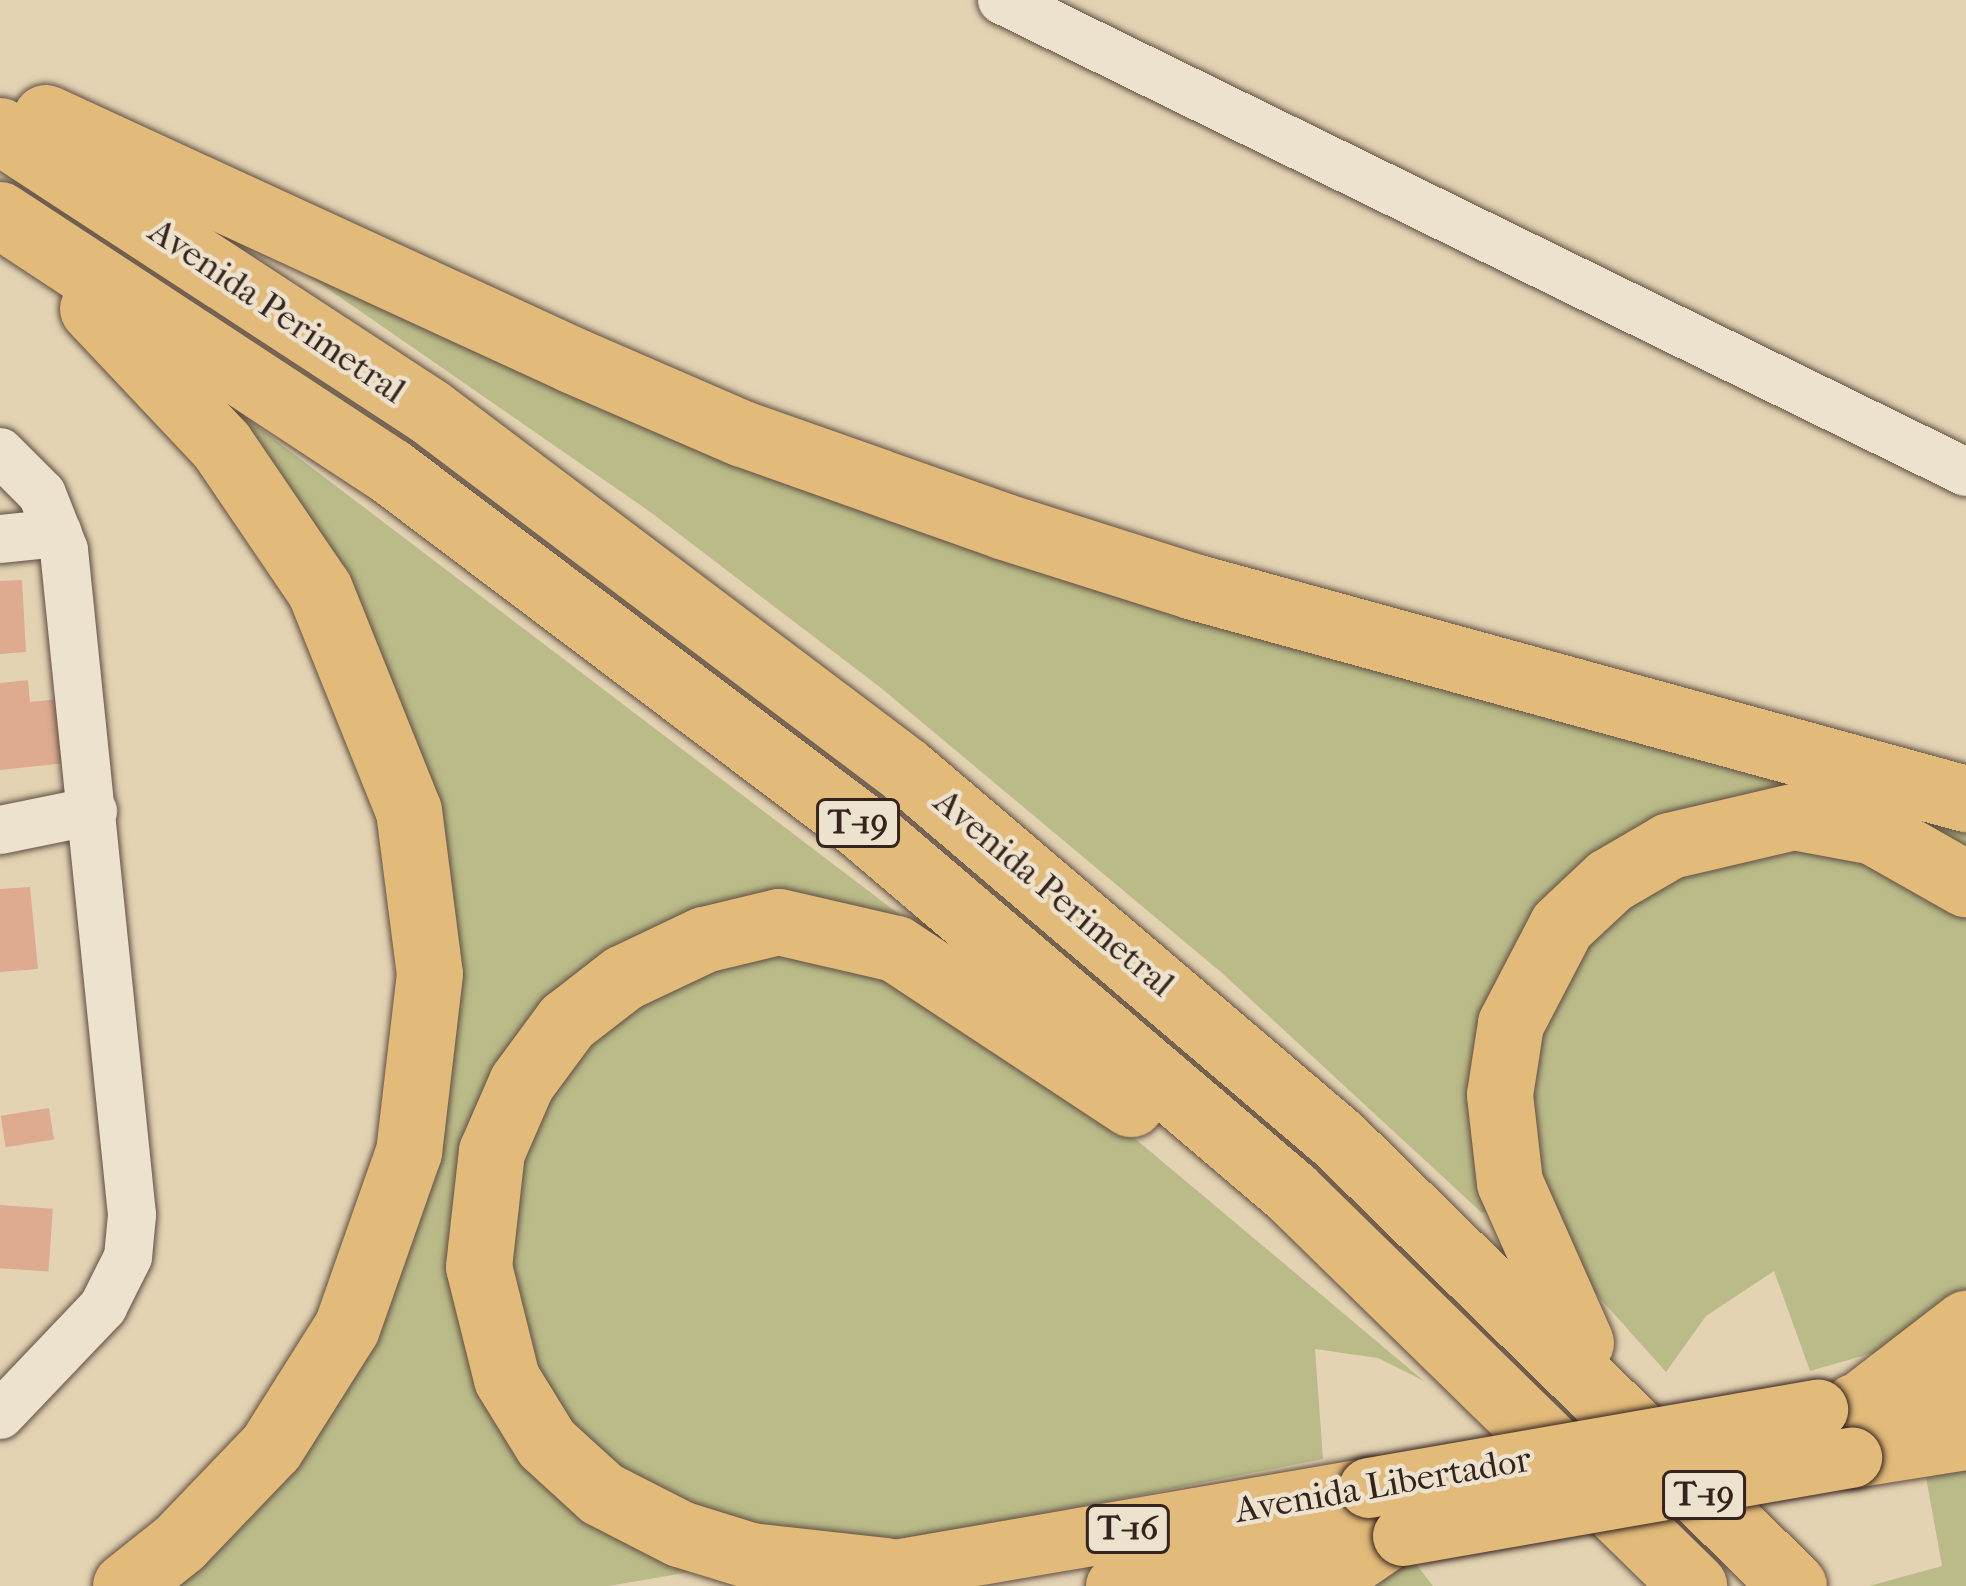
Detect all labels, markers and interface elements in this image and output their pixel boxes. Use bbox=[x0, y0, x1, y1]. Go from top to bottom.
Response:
street label: Avenida Perimetral bbox=[141, 209, 413, 413]
street label: Avenida Perimetral bbox=[925, 780, 1183, 1006]
road number: T-19 bbox=[816, 796, 900, 850]
street label: Avenida Libertador bbox=[1232, 1438, 1534, 1532]
road number: T-19 bbox=[1662, 1468, 1746, 1522]
road number: T-16 bbox=[1083, 1502, 1173, 1556]

